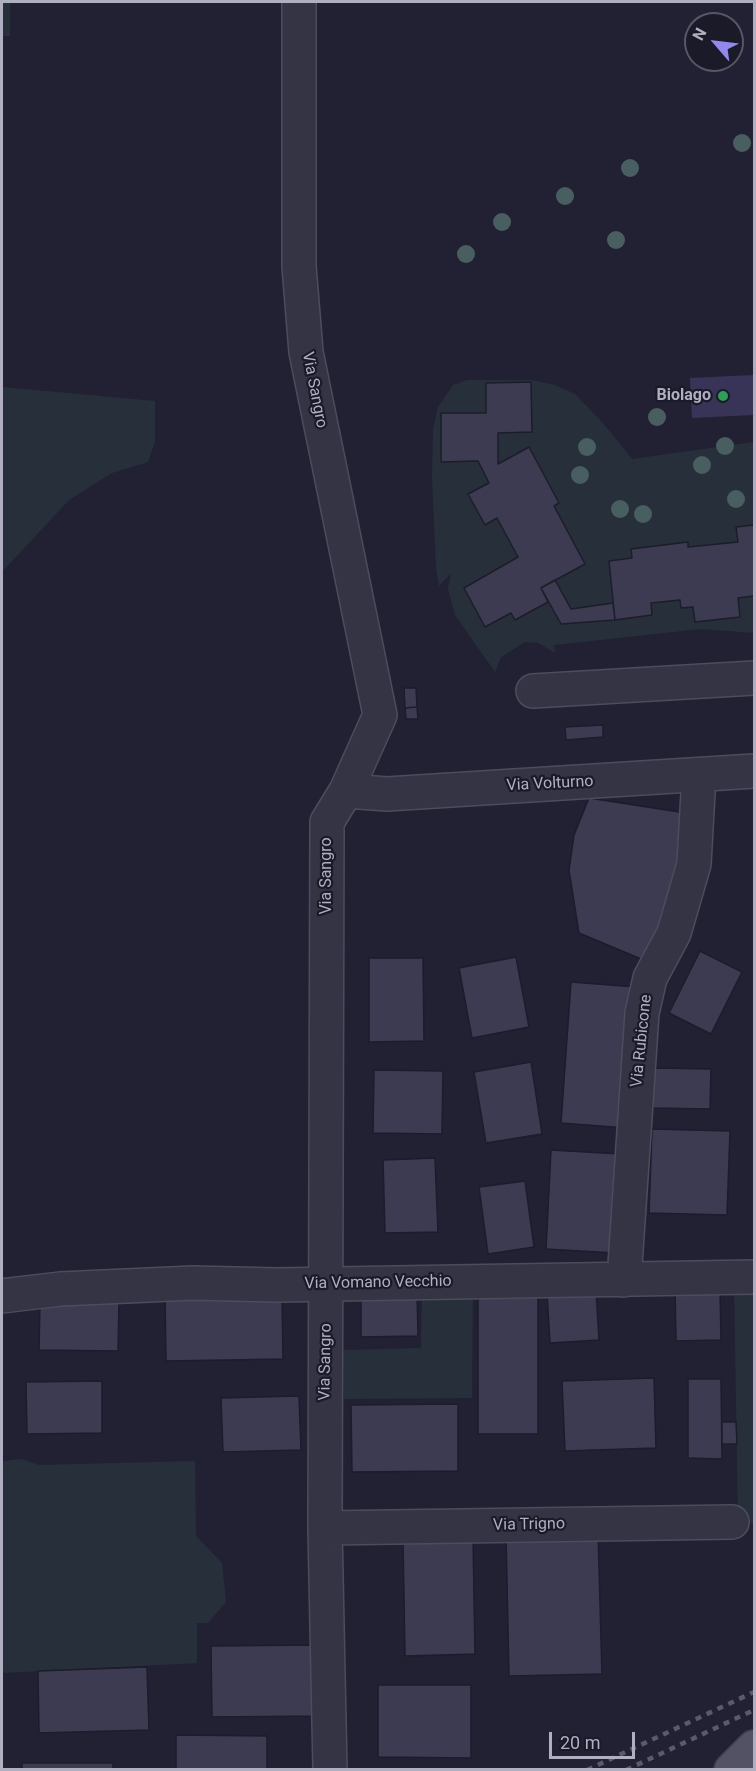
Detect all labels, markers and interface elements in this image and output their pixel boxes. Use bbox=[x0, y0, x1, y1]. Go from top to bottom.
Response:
north arrow bbox=[684, 12, 744, 72]
text: N bbox=[688, 25, 710, 44]
street label: Via Sangro bbox=[297, 350, 331, 430]
place label: Biolago bbox=[657, 386, 711, 406]
marker: Biolago bbox=[716, 389, 730, 403]
street label: Via Volturno bbox=[506, 772, 594, 796]
street label: Via Sangro bbox=[317, 837, 337, 915]
street label: Via Rubicone bbox=[628, 994, 656, 1088]
street label: Via Vomano Vecchio bbox=[304, 1272, 452, 1294]
street label: Via Sangro bbox=[316, 1323, 336, 1401]
street label: Via Trigno bbox=[493, 1515, 565, 1535]
scale bar bbox=[552, 1720, 638, 1758]
text: 20 m bbox=[560, 1732, 600, 1753]

